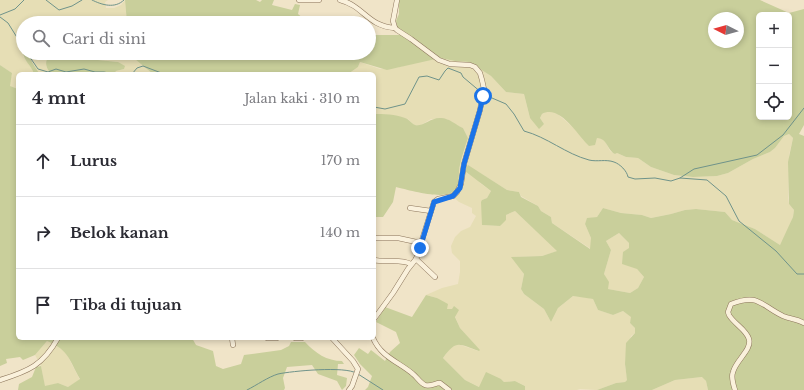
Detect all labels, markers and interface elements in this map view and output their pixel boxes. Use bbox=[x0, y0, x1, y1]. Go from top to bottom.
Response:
north arrow bbox=[708, 12, 744, 48]
map controls bbox=[756, 12, 792, 120]
button: + bbox=[756, 12, 792, 48]
search box bbox=[16, 16, 376, 60]
icon: search bbox=[30, 27, 52, 49]
text: Cari di sini bbox=[62, 29, 146, 48]
button: − bbox=[756, 48, 792, 84]
button: locate bbox=[756, 84, 792, 120]
route start bbox=[474, 87, 492, 105]
text: 4 mnt bbox=[32, 88, 85, 109]
text: Jalan kaki · 310 m bbox=[244, 90, 360, 107]
icon: ahead bbox=[32, 150, 54, 172]
text: Lurus bbox=[70, 151, 117, 170]
text: 170 m bbox=[321, 152, 360, 169]
icon: right bbox=[32, 222, 54, 244]
text: Belok kanan bbox=[70, 223, 169, 242]
text: 140 m bbox=[320, 224, 360, 241]
route end bbox=[411, 239, 429, 257]
icon: arrive bbox=[32, 294, 54, 316]
text: Tiba di tujuan bbox=[70, 295, 182, 314]

